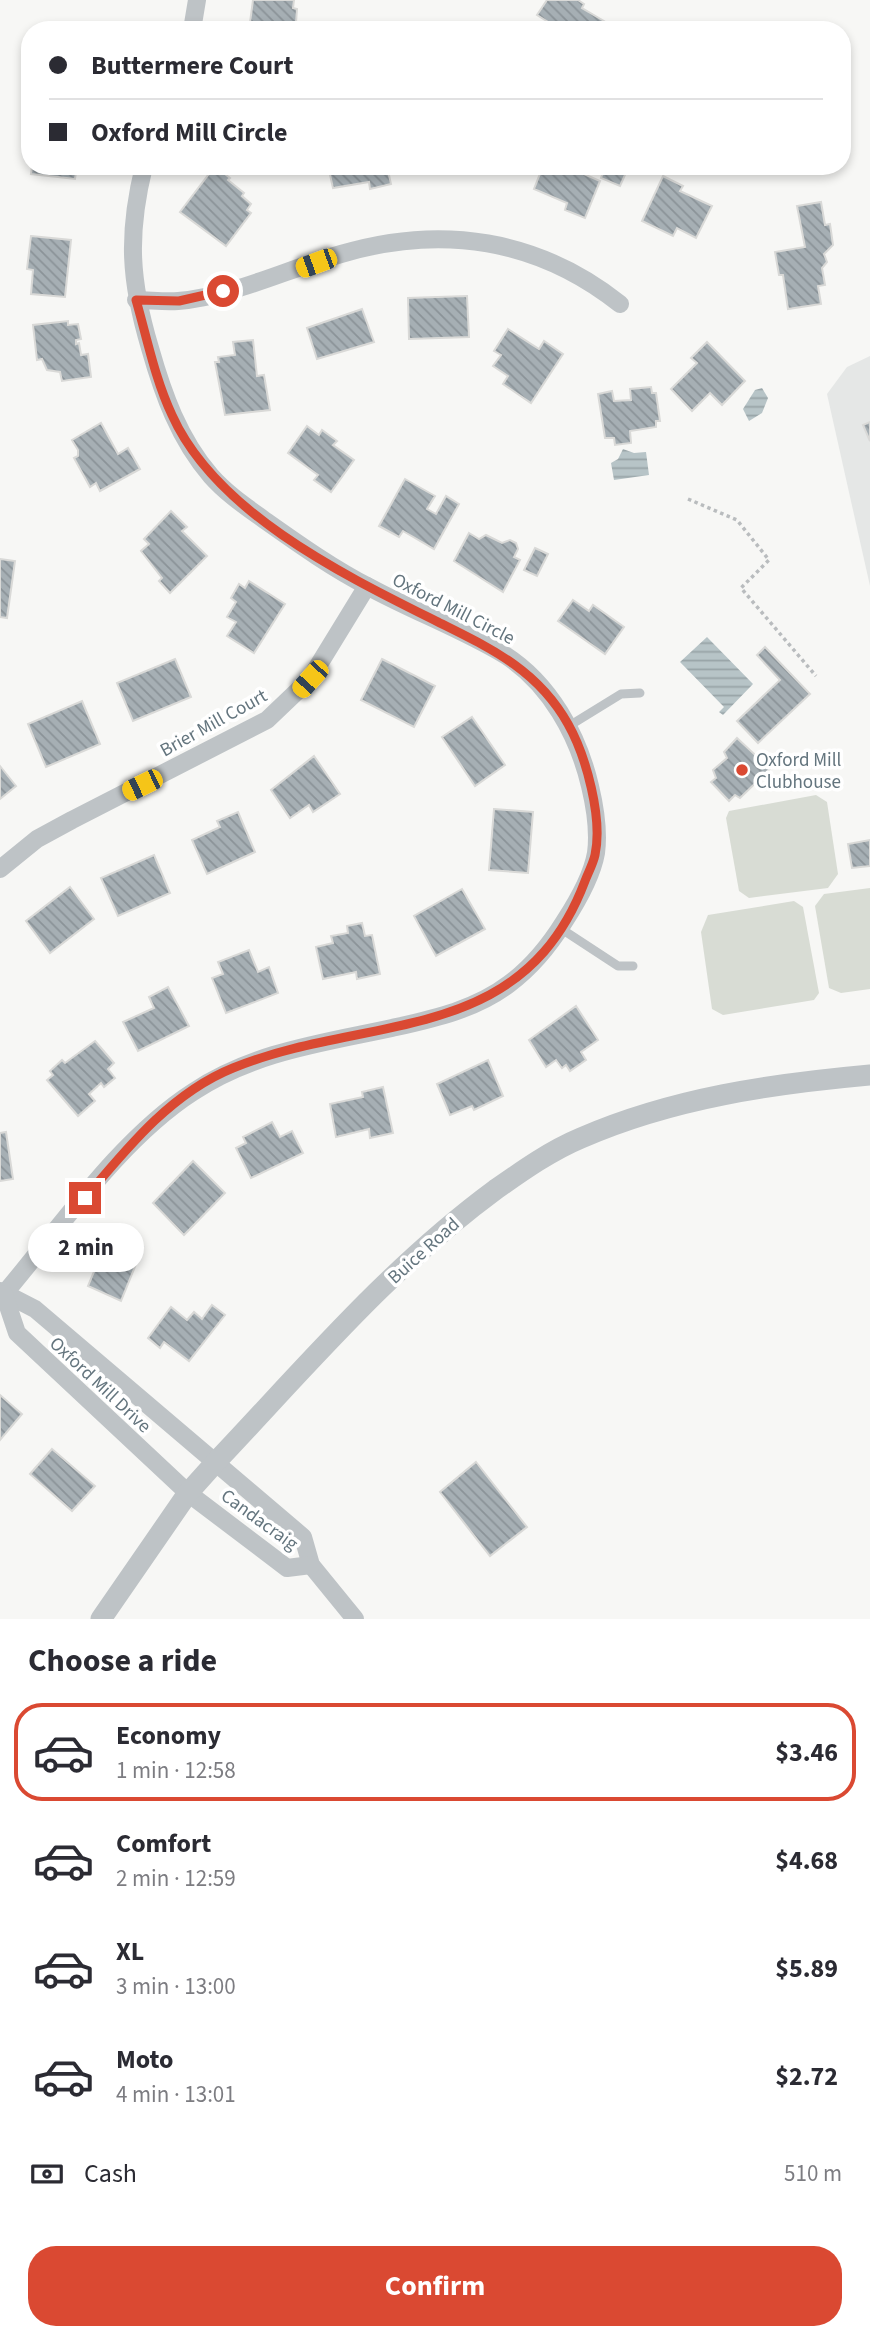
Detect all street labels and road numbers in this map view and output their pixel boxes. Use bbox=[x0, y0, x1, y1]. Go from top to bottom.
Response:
street label: Oxford Mill Circle bbox=[387, 567, 519, 652]
street label: Brier Mill Court bbox=[155, 682, 273, 764]
street label: Buice Road bbox=[382, 1211, 466, 1291]
street label: Oxford Mill Drive bbox=[43, 1331, 157, 1439]
street label: Candacraig bbox=[215, 1483, 304, 1558]

